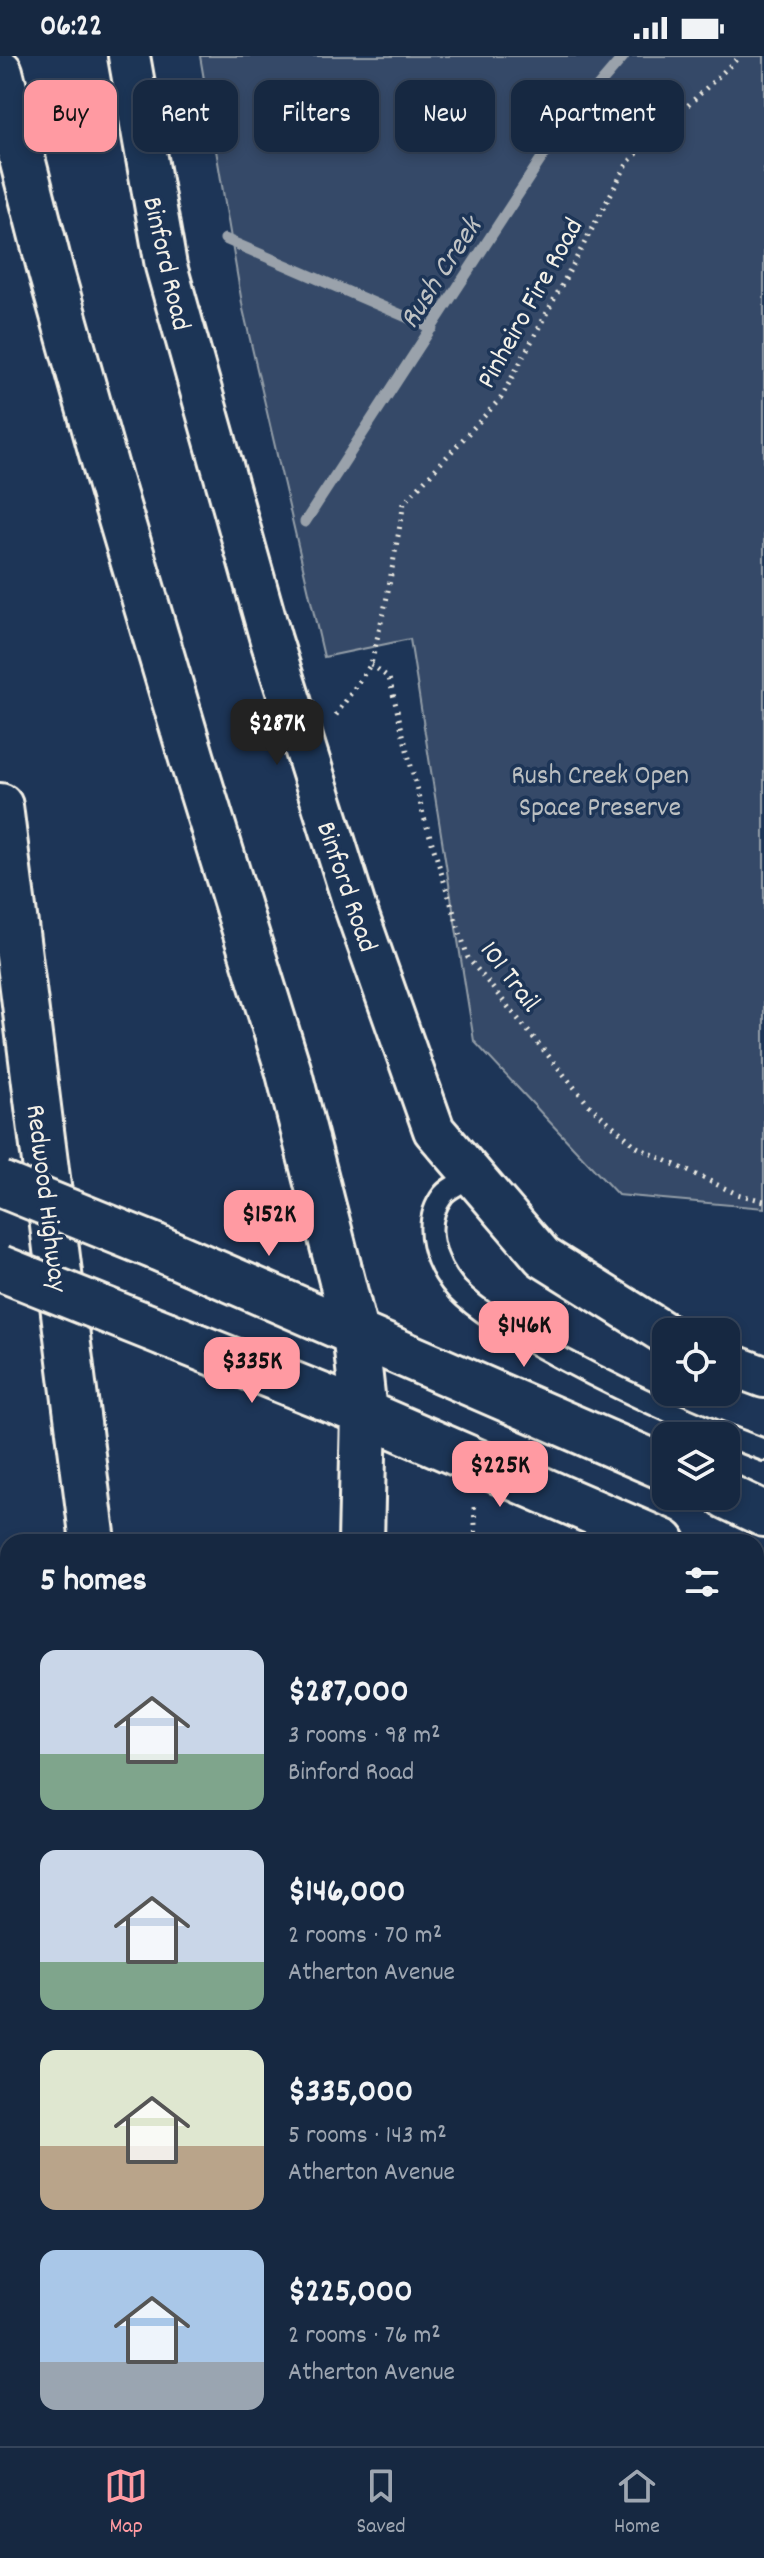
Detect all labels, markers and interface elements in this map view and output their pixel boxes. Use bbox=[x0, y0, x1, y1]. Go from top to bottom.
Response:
text: 06:22 bbox=[40, 7, 102, 50]
chip: Buy bbox=[24, 80, 117, 152]
chip: Rent bbox=[133, 80, 238, 152]
chip: Filters bbox=[254, 80, 379, 152]
chip: New bbox=[395, 80, 495, 152]
chip: Apartment bbox=[511, 80, 684, 152]
street label: Binford Road bbox=[129, 193, 199, 335]
water label: Rush Creek bbox=[391, 208, 496, 339]
street label: Pinheiro Fire Road bbox=[469, 212, 596, 397]
pin: $287K bbox=[221, 699, 333, 767]
text: $287K bbox=[249, 706, 305, 743]
park label: Rush Creek Open Space Preserve bbox=[511, 758, 689, 830]
street label: Binford Road bbox=[303, 817, 385, 958]
street label: 101 Trail bbox=[468, 934, 548, 1022]
street label: Redwood Highway bbox=[13, 1103, 75, 1295]
pin: $152K bbox=[213, 1190, 325, 1258]
text: $152K bbox=[242, 1197, 296, 1234]
pin: $146K bbox=[468, 1301, 580, 1369]
text: $146K bbox=[497, 1308, 551, 1345]
map controls bbox=[652, 1318, 740, 1510]
button: locate bbox=[652, 1318, 740, 1406]
pin: $335K bbox=[196, 1337, 308, 1405]
text: $335K bbox=[222, 1344, 282, 1381]
button: layers bbox=[652, 1422, 740, 1510]
pin: $225K bbox=[444, 1441, 556, 1509]
text: $225K bbox=[470, 1448, 530, 1485]
text: 5 homes bbox=[40, 1558, 147, 1607]
icon: filters bbox=[680, 1560, 724, 1604]
text: $287,000 bbox=[288, 1669, 409, 1718]
icon: home bbox=[104, 1682, 200, 1778]
text: 3 rooms · 98 m² bbox=[288, 1718, 441, 1755]
text: Binford Road bbox=[288, 1755, 414, 1792]
text: $146,000 bbox=[288, 1869, 406, 1918]
icon: home bbox=[104, 1882, 200, 1978]
text: 2 rooms · 70 m² bbox=[288, 1918, 442, 1955]
text: Atherton Avenue bbox=[288, 1955, 455, 1992]
text: $335,000 bbox=[288, 2069, 413, 2118]
icon: home bbox=[104, 2082, 200, 2178]
text: 5 rooms · 143 m² bbox=[288, 2118, 447, 2155]
text: Atherton Avenue bbox=[288, 2155, 455, 2192]
text: $225,000 bbox=[288, 2269, 413, 2318]
icon: home bbox=[104, 2282, 200, 2378]
text: 2 rooms · 76 m² bbox=[288, 2318, 441, 2355]
text: Atherton Avenue bbox=[288, 2355, 455, 2392]
tab: Map bbox=[104, 2464, 148, 2543]
tab: Saved bbox=[356, 2464, 406, 2543]
tab: Home bbox=[614, 2464, 660, 2543]

